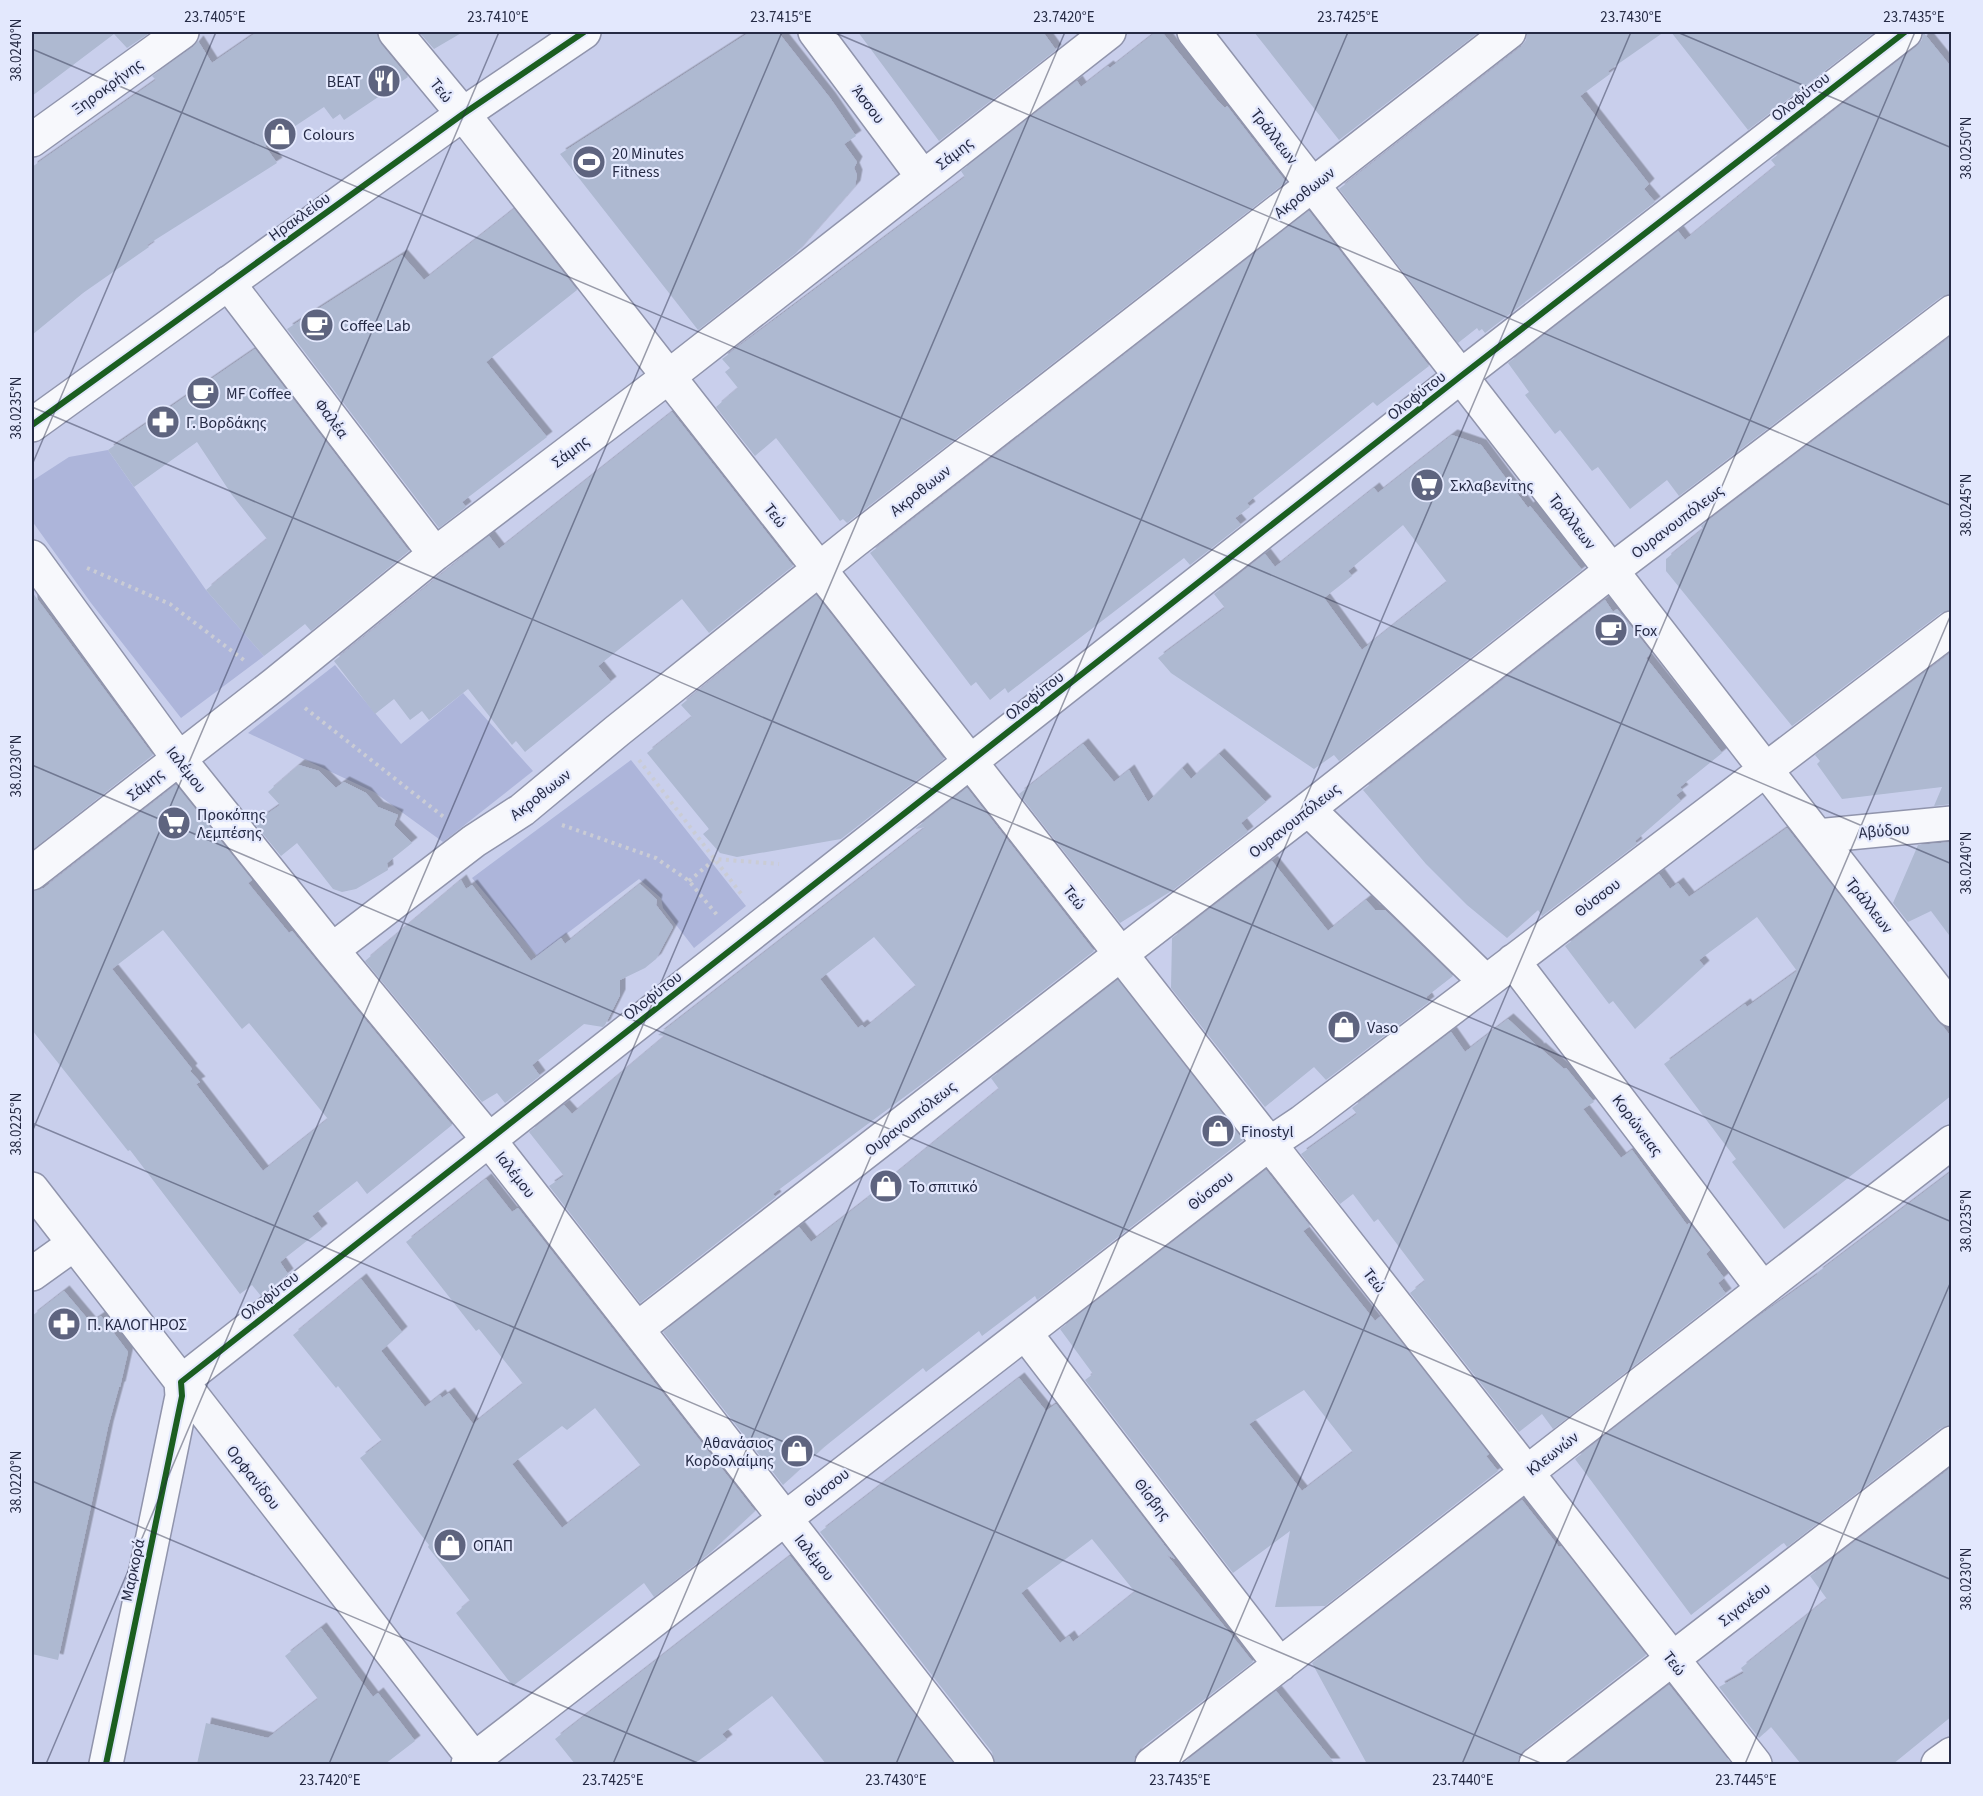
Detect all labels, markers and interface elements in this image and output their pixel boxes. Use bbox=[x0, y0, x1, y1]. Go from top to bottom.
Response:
text: 23.7405°E bbox=[184, 7, 246, 28]
text: 23.7410°E bbox=[467, 7, 529, 28]
text: 23.7415°E bbox=[750, 7, 812, 28]
text: 23.7420°E bbox=[1033, 7, 1095, 28]
text: 23.7425°E bbox=[1317, 7, 1379, 28]
text: 23.7430°E bbox=[1600, 7, 1662, 28]
text: 23.7435°E bbox=[1883, 7, 1945, 28]
text: 38.0240°N bbox=[6, 18, 27, 82]
street label: Ξηροκρήνης bbox=[68, 53, 148, 120]
restaurant icon: ΒΕΑΤ bbox=[366, 63, 402, 99]
street label: Ολοφύτου bbox=[1767, 67, 1835, 127]
place label: ΒΕΑΤ bbox=[327, 71, 361, 93]
street label: Τεώ bbox=[425, 74, 458, 108]
street label: Άσσου bbox=[846, 81, 890, 128]
street label: Τράλλεων bbox=[1245, 104, 1303, 170]
shop icon: Colours bbox=[262, 116, 298, 152]
text: 38.0250°N bbox=[1956, 116, 1977, 180]
place label: Colours bbox=[303, 124, 355, 146]
street label: Σάμης bbox=[931, 132, 978, 175]
place label: 20 Μinutes Fitness bbox=[612, 143, 684, 183]
sports icon: 20 Μinutes Fitness bbox=[571, 144, 607, 180]
street label: Ακροθωων bbox=[1269, 162, 1340, 224]
street label: Ηρακλείου bbox=[264, 187, 335, 247]
cafe icon: Coffee Lab bbox=[299, 307, 335, 343]
place label: Coffee Lab bbox=[340, 315, 411, 337]
street label: Ολοφύτου bbox=[1383, 366, 1451, 426]
cafe icon: MF Coffee bbox=[185, 375, 221, 411]
text: 38.0235°N bbox=[6, 376, 27, 440]
place label: MF Coffee bbox=[226, 383, 292, 405]
street label: Φαλέα bbox=[309, 394, 353, 443]
pharmacy icon: Γ. Βορδάκης bbox=[145, 404, 181, 440]
place label: Γ. Βορδάκης bbox=[186, 412, 267, 434]
street label: Σάμης bbox=[547, 430, 594, 473]
street label: Ακροθωων bbox=[885, 460, 956, 522]
supermarket icon: Σκλαβενίτης bbox=[1409, 467, 1445, 503]
text: 38.0245°N bbox=[1956, 473, 1977, 537]
place label: Σκλαβενίτης bbox=[1450, 475, 1533, 497]
street label: Ουρανουπόλεως bbox=[1627, 480, 1729, 564]
street label: Τράλλεων bbox=[1543, 489, 1601, 555]
street label: Τεώ bbox=[759, 499, 792, 533]
cafe icon: Fox bbox=[1593, 612, 1629, 648]
place label: Fox bbox=[1634, 620, 1657, 642]
street label: Ολοφύτου bbox=[1001, 666, 1069, 726]
text: 38.0230°N bbox=[6, 734, 27, 798]
street label: Ιαλέμου bbox=[161, 742, 211, 798]
street label: Σάμης bbox=[122, 763, 169, 806]
street label: Ακροθωων bbox=[505, 764, 576, 826]
street label: Ουρανουπόλεως bbox=[1244, 778, 1345, 864]
place label: Προκόπης Λεμπέσης bbox=[197, 804, 266, 844]
supermarket icon: Προκόπης Λεμπέσης bbox=[156, 805, 192, 841]
street label: Αβύδου bbox=[1858, 818, 1911, 844]
text: 38.0240°N bbox=[1956, 831, 1977, 895]
street label: Θύσσου bbox=[1570, 873, 1625, 922]
street label: Τράλλεων bbox=[1840, 873, 1898, 939]
street label: Τεώ bbox=[1058, 881, 1091, 915]
street label: Ολοφύτου bbox=[619, 966, 687, 1026]
shop icon: Vaso bbox=[1326, 1009, 1362, 1045]
place label: Vaso bbox=[1367, 1017, 1398, 1039]
street label: Ουρανουπόλεως bbox=[860, 1076, 961, 1162]
street label: Κορώνειας bbox=[1607, 1090, 1668, 1161]
text: 38.0225°N bbox=[6, 1092, 27, 1156]
shop icon: Finostyl bbox=[1200, 1113, 1236, 1149]
place label: Finostyl bbox=[1241, 1121, 1294, 1143]
street label: Ιαλέμου bbox=[490, 1147, 540, 1203]
street label: Θύσσου bbox=[1183, 1166, 1238, 1216]
shop icon: Το σπιτικό bbox=[868, 1168, 904, 1204]
place label: Το σπιτικό bbox=[909, 1176, 978, 1198]
text: 38.0235°N bbox=[1956, 1189, 1977, 1253]
street label: Τεώ bbox=[1358, 1264, 1391, 1298]
street label: Ολοφύτου bbox=[236, 1266, 304, 1326]
pharmacy icon: Π. ΚΑΛΟΓΗΡΟΣ bbox=[46, 1306, 82, 1342]
place label: Π. ΚΑΛΟΓΗΡΟΣ bbox=[87, 1314, 187, 1336]
street label: Κλεωνών bbox=[1522, 1426, 1584, 1481]
place label: Αθανάσιος Κορδολαίμης bbox=[685, 1432, 774, 1472]
shop icon: Αθανάσιος Κορδολαίμης bbox=[779, 1433, 815, 1469]
street label: Ορφανίδου bbox=[221, 1441, 285, 1514]
text: 38.0220°N bbox=[6, 1450, 27, 1514]
street label: Θύσσου bbox=[799, 1463, 854, 1513]
street label: Θίσβης bbox=[1129, 1474, 1176, 1525]
shop icon: ΟΠΑΠ bbox=[432, 1527, 468, 1563]
street label: Ιαλέμου bbox=[789, 1530, 839, 1586]
place label: ΟΠΑΠ bbox=[473, 1535, 513, 1557]
street label: Μαρκορά bbox=[116, 1537, 150, 1603]
text: 38.0230°N bbox=[1956, 1547, 1977, 1611]
street label: Σιγανέου bbox=[1714, 1578, 1775, 1632]
street label: Τεώ bbox=[1658, 1647, 1691, 1681]
text: 23.7420°E bbox=[299, 1770, 361, 1791]
text: 23.7425°E bbox=[582, 1770, 644, 1791]
text: 23.7430°E bbox=[865, 1770, 927, 1791]
text: 23.7435°E bbox=[1149, 1770, 1211, 1791]
text: 23.7440°E bbox=[1432, 1770, 1494, 1791]
text: 23.7445°E bbox=[1715, 1770, 1777, 1791]

